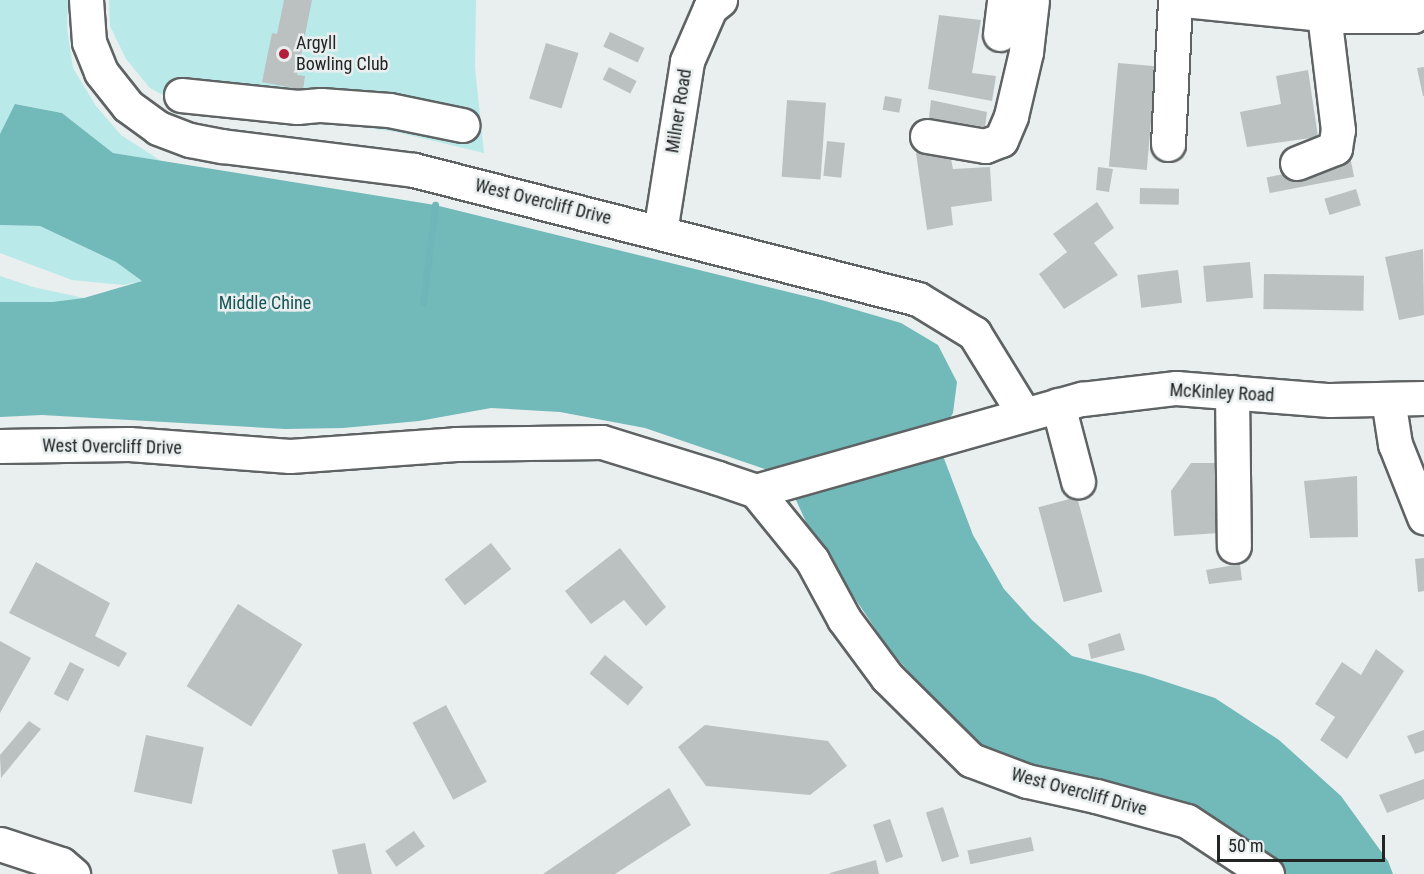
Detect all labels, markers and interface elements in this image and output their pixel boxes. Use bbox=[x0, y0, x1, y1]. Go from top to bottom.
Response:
place label: Argyll Bowling Club bbox=[296, 33, 388, 76]
marker: Argyll Bowling Club bbox=[277, 47, 291, 61]
street label: Milner Road bbox=[662, 67, 696, 155]
street label: West Overcliff Drive bbox=[473, 175, 613, 229]
park label: Middle Chine bbox=[219, 292, 311, 314]
street label: McKinley Road bbox=[1169, 379, 1275, 407]
street label: West Overcliff Drive bbox=[42, 435, 182, 459]
street label: West Overcliff Drive bbox=[1009, 763, 1149, 821]
scale bar bbox=[1220, 823, 1388, 861]
text: 50 m bbox=[1228, 835, 1263, 856]

